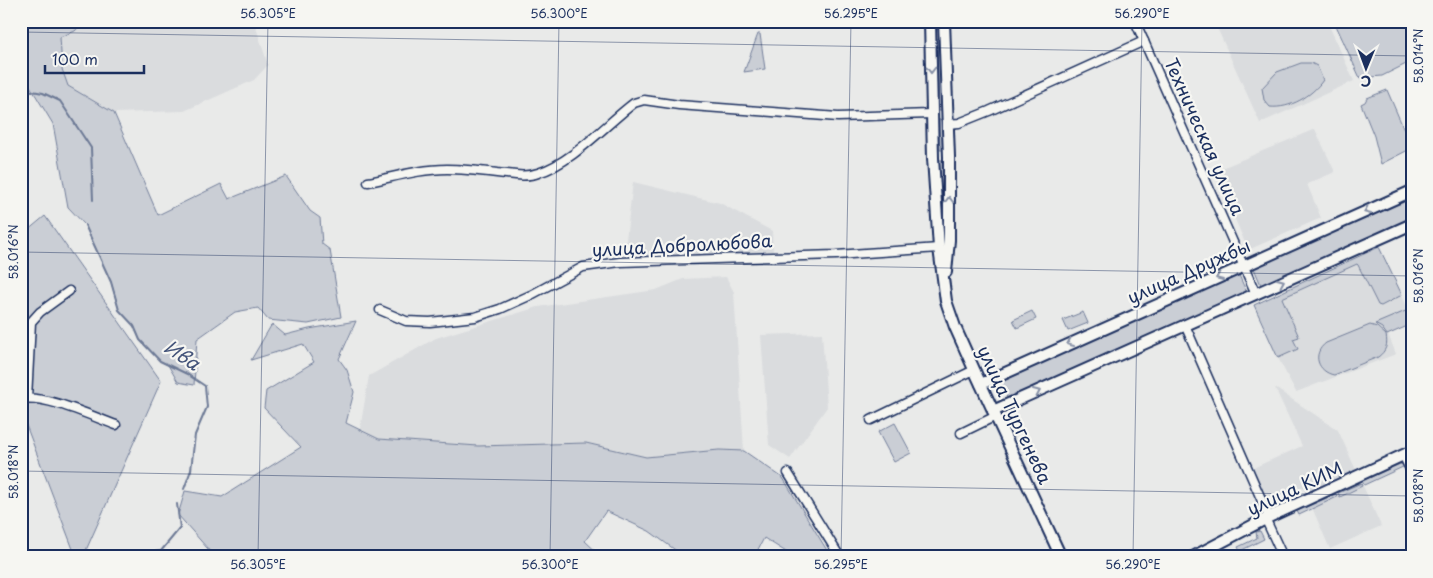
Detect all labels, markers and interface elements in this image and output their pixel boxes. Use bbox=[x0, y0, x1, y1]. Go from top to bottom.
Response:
text: 56.305°E bbox=[240, 4, 296, 22]
text: 56.300°E bbox=[530, 4, 588, 22]
text: 56.295°E bbox=[824, 4, 878, 22]
text: 56.290°E bbox=[1114, 4, 1170, 22]
text: 58.014°N bbox=[1409, 29, 1427, 83]
scale bar bbox=[45, 42, 144, 74]
north arrow bbox=[1340, 42, 1390, 92]
text: 100 m bbox=[52, 47, 98, 70]
street label: Техническая улица bbox=[1159, 53, 1252, 220]
one-way arrow bbox=[926, 66, 936, 74]
text: С bbox=[1360, 71, 1371, 92]
one-way arrow bbox=[944, 196, 954, 204]
one-way arrow bbox=[1363, 204, 1372, 215]
text: 58.016°N bbox=[4, 224, 22, 280]
street label: улица Добролюбова bbox=[591, 226, 773, 263]
street label: улица Дружбы bbox=[1122, 231, 1254, 310]
text: 58.016°N bbox=[1409, 248, 1427, 304]
one-way arrow bbox=[1215, 271, 1224, 281]
one-way arrow bbox=[1276, 278, 1285, 289]
water label: Ива bbox=[159, 332, 207, 377]
one-way arrow bbox=[1066, 337, 1075, 348]
street label: улица Тургенева bbox=[971, 341, 1060, 489]
one-way arrow bbox=[1032, 387, 1041, 398]
text: 58.018°N bbox=[4, 445, 22, 499]
street label: улица КИМ bbox=[1242, 454, 1347, 522]
text: 58.018°N bbox=[1409, 469, 1427, 523]
text: 56.305°E bbox=[230, 555, 286, 573]
text: 56.300°E bbox=[521, 555, 579, 573]
text: 56.295°E bbox=[814, 555, 868, 573]
text: 56.290°E bbox=[1105, 555, 1161, 573]

